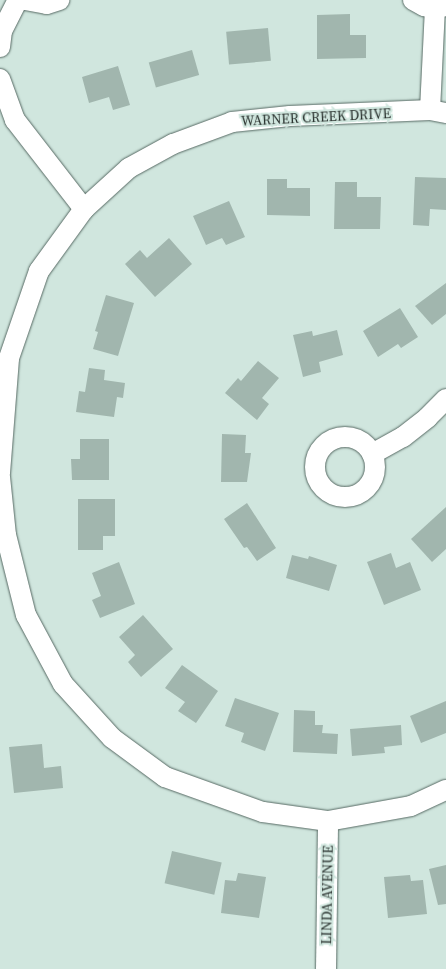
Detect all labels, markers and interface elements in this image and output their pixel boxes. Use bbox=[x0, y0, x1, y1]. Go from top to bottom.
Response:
street label: WARNER CREEK DRIVE bbox=[241, 105, 391, 129]
street label: LINDA AVENUE bbox=[318, 845, 336, 945]

